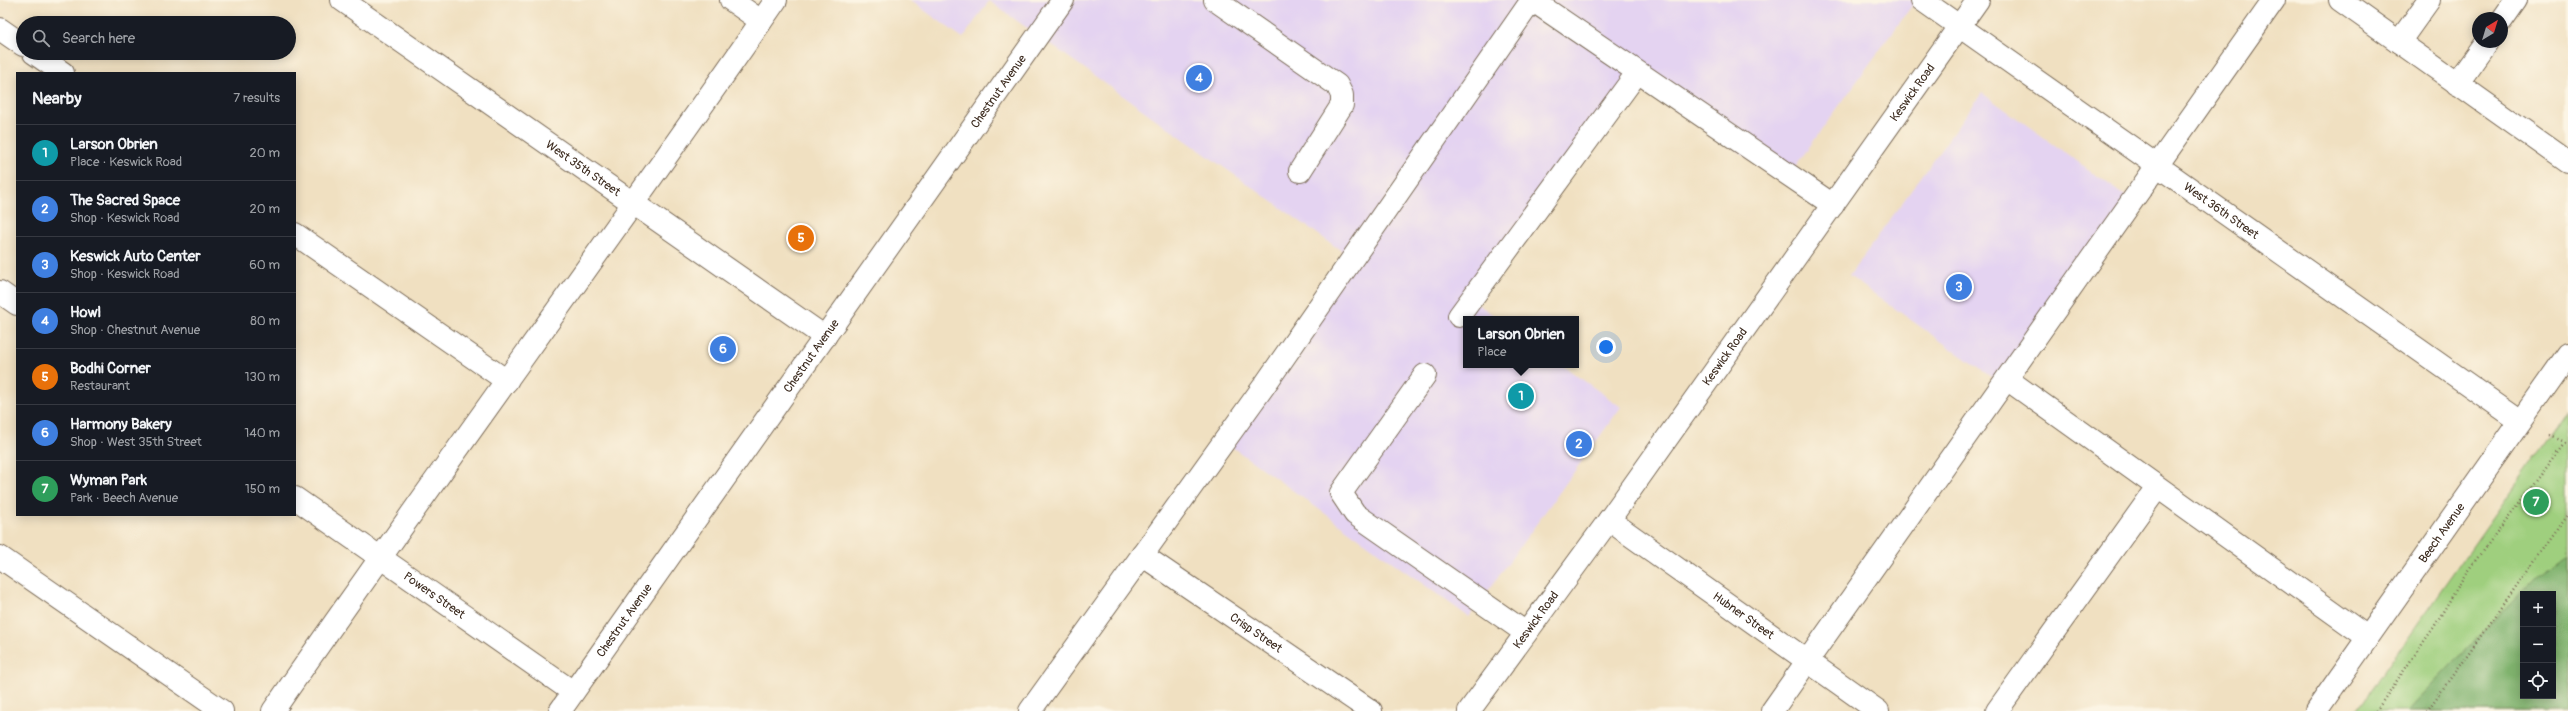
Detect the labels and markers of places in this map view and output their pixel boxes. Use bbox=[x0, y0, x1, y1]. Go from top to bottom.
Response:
pin: 4 bbox=[1186, 63, 1212, 93]
pin: 5 bbox=[788, 223, 814, 253]
pin: 3 bbox=[1946, 272, 1972, 302]
pin: 6 bbox=[710, 334, 736, 364]
pin: 1 bbox=[1508, 381, 1534, 411]
pin: 2 bbox=[1566, 429, 1592, 459]
pin: 7 bbox=[2523, 487, 2549, 517]

